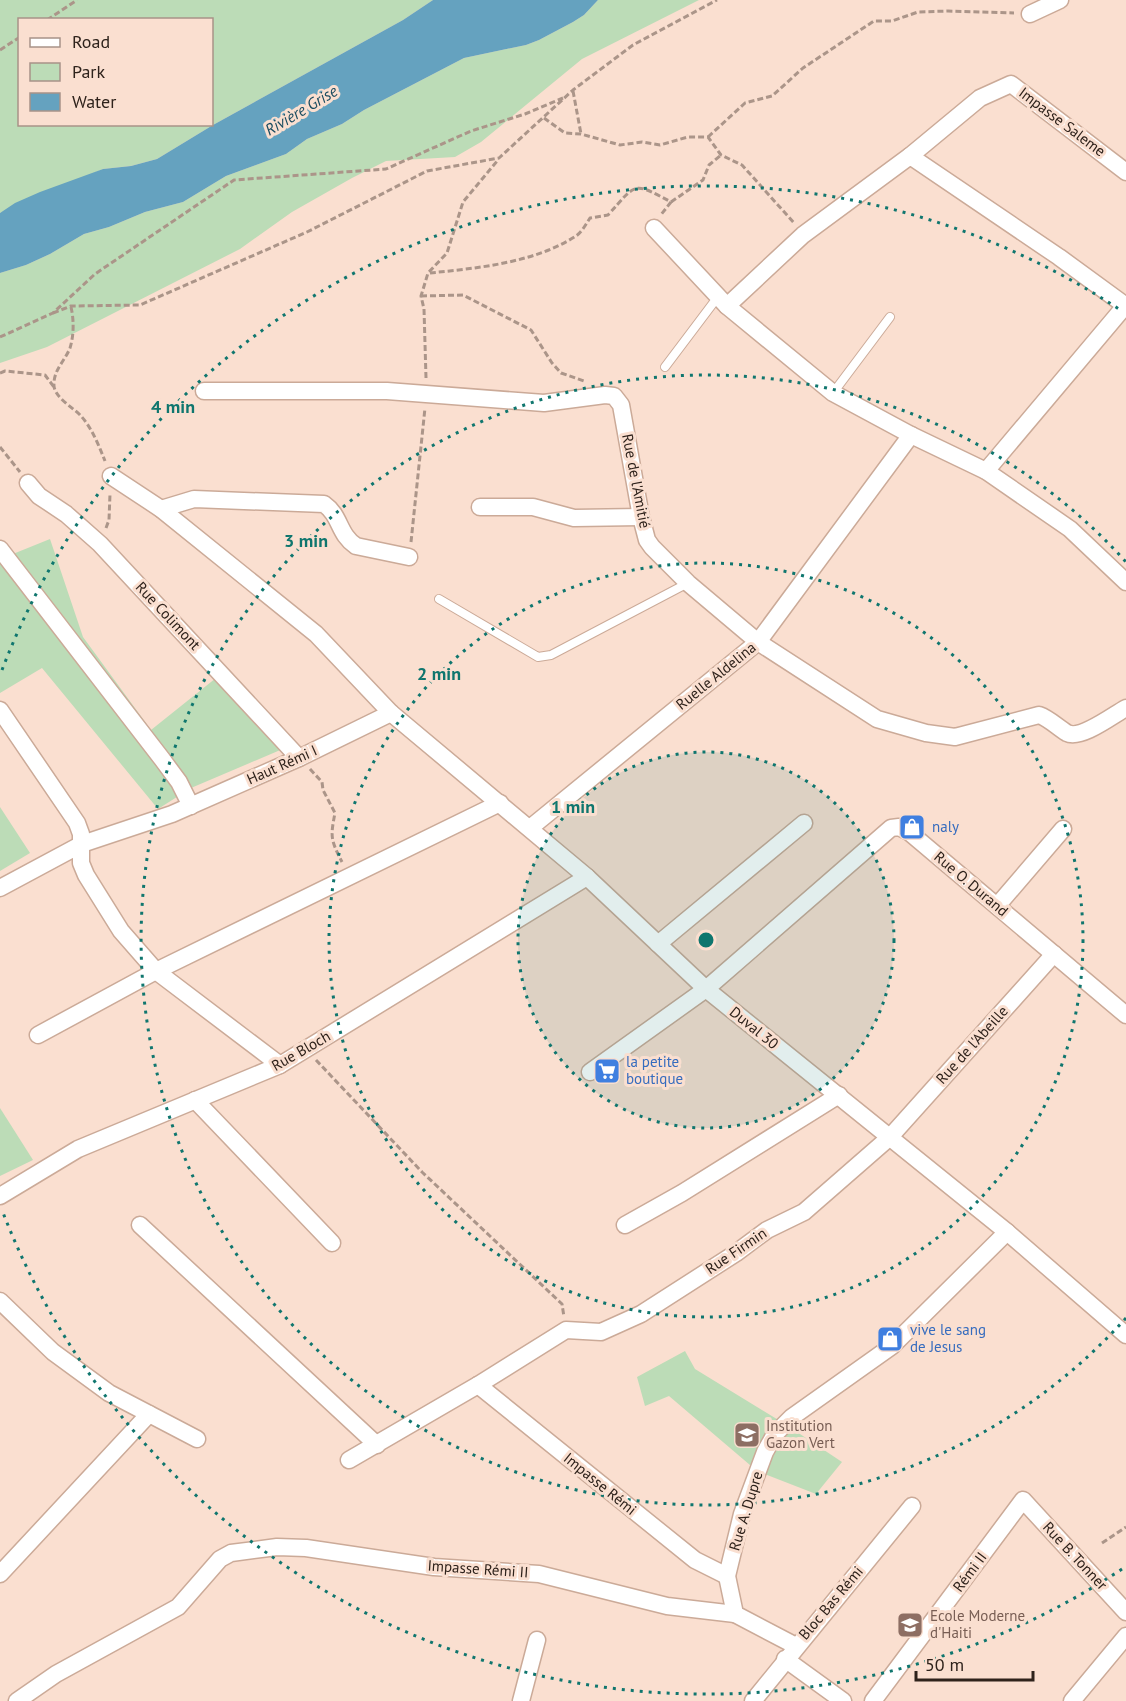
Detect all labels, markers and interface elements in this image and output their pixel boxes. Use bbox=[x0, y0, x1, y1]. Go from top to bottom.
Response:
legend bbox=[18, 18, 213, 126]
text: Road bbox=[72, 30, 110, 53]
text: Park bbox=[72, 60, 105, 83]
water label: Rivière Grise bbox=[261, 80, 341, 139]
street label: Impasse Saleme bbox=[1015, 83, 1109, 160]
text: Water bbox=[72, 90, 116, 113]
text: 4 min bbox=[151, 395, 195, 418]
street label: Rue de l'Amitié bbox=[618, 432, 655, 530]
text: 3 min bbox=[284, 529, 328, 552]
street label: Rue Colimont bbox=[132, 578, 205, 654]
street label: Ruelle Aldelina bbox=[672, 638, 759, 714]
text: 2 min bbox=[417, 662, 461, 685]
street label: Haut Rémi I bbox=[244, 741, 320, 788]
text: 1 min bbox=[551, 795, 595, 818]
shop icon: naly bbox=[897, 812, 927, 842]
place label: naly bbox=[932, 817, 959, 836]
street label: Rue O. Durand bbox=[930, 847, 1012, 920]
centre of rings bbox=[696, 930, 716, 950]
street label: Duval 30 bbox=[726, 1002, 783, 1053]
street label: Rue de l'Abeille bbox=[931, 1002, 1012, 1088]
street label: Rue Bloch bbox=[268, 1026, 333, 1075]
place label: la petite boutique bbox=[626, 1052, 683, 1088]
supermarket icon: la petite boutique bbox=[592, 1056, 622, 1086]
street label: Rue Firmin bbox=[701, 1223, 770, 1278]
place label: vive le sang de Jesus bbox=[910, 1320, 986, 1356]
shop icon: vive le sang de Jesus bbox=[875, 1324, 905, 1354]
place label: Institution Gazon Vert bbox=[766, 1416, 835, 1452]
school or university icon: Institution Gazon Vert bbox=[732, 1420, 762, 1450]
street label: Impasse Rémi bbox=[560, 1448, 641, 1519]
street label: Rue A. Dupre bbox=[724, 1469, 767, 1553]
street label: Rue B. Tonner bbox=[1039, 1518, 1112, 1594]
street label: Rémi II bbox=[949, 1548, 991, 1595]
street label: Impasse Rémi II bbox=[427, 1555, 529, 1582]
street label: Bloc Bas Rémi bbox=[794, 1562, 867, 1643]
place label: Ecole Moderne d'Haiti bbox=[930, 1606, 1025, 1642]
school or university icon: Ecole Moderne d'Haiti bbox=[895, 1610, 925, 1640]
scale bar bbox=[916, 1644, 1033, 1682]
text: 50 m bbox=[925, 1653, 964, 1676]

